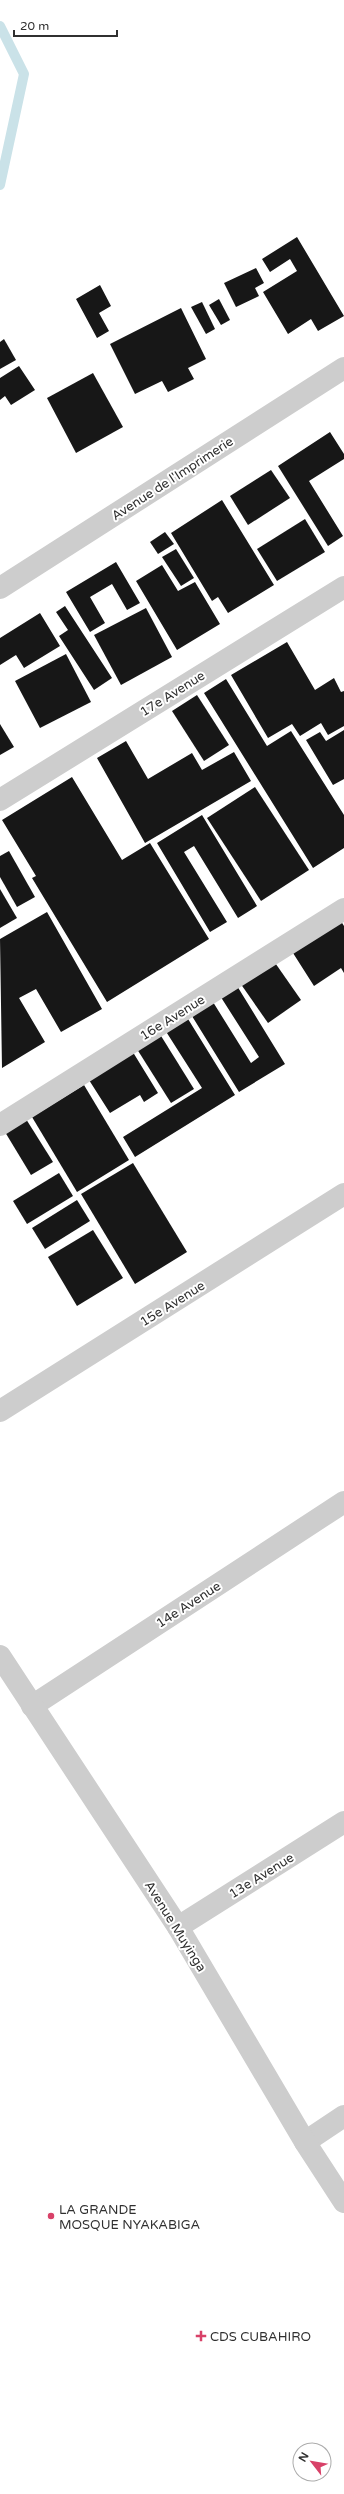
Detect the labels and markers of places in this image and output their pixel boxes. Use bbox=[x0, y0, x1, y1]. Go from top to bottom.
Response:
place label: LA GRANDE MOSQUE NYAKABIGA bbox=[59, 2202, 201, 2233]
marker: LA GRANDE MOSQUE NYAKABIGA bbox=[46, 2211, 56, 2221]
place label: CDS CUBAHIRO bbox=[210, 2329, 311, 2345]
marker: CDS CUBAHIRO bbox=[195, 2330, 207, 2342]

